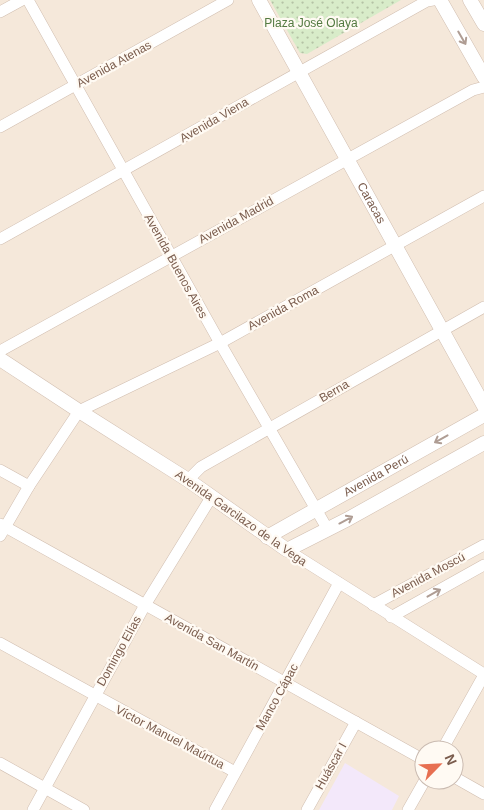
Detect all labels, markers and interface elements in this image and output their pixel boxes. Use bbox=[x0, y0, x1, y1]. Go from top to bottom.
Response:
park label: Plaza José Olaya bbox=[264, 16, 358, 30]
one-way arrow bbox=[457, 31, 467, 45]
street label: Avenida Atenas bbox=[74, 38, 154, 90]
street label: Avenida Viena bbox=[177, 95, 251, 145]
street label: Caracas bbox=[354, 180, 388, 226]
street label: Avenida Madrid bbox=[196, 194, 276, 246]
street label: Avenida Buenos Aires bbox=[141, 211, 211, 321]
street label: Avenida Roma bbox=[245, 283, 321, 333]
street label: Berna bbox=[317, 377, 352, 405]
one-way arrow bbox=[434, 434, 449, 444]
street label: Avenida Perú bbox=[341, 452, 411, 499]
street label: Avenida Garcilazo de la Vega bbox=[173, 467, 310, 569]
one-way arrow bbox=[338, 515, 353, 524]
street label: Avenida Moscú bbox=[389, 550, 467, 600]
one-way arrow bbox=[426, 588, 441, 598]
street label: Avenida San Martín bbox=[163, 610, 261, 674]
street label: Domingo Elías bbox=[94, 613, 144, 689]
street label: Manco Cápac bbox=[253, 661, 301, 733]
street label: Víctor Manuel Maúrtua bbox=[113, 702, 227, 772]
street label: Huáscar I bbox=[312, 740, 350, 792]
north arrow bbox=[414, 740, 464, 790]
text: N bbox=[442, 752, 460, 768]

